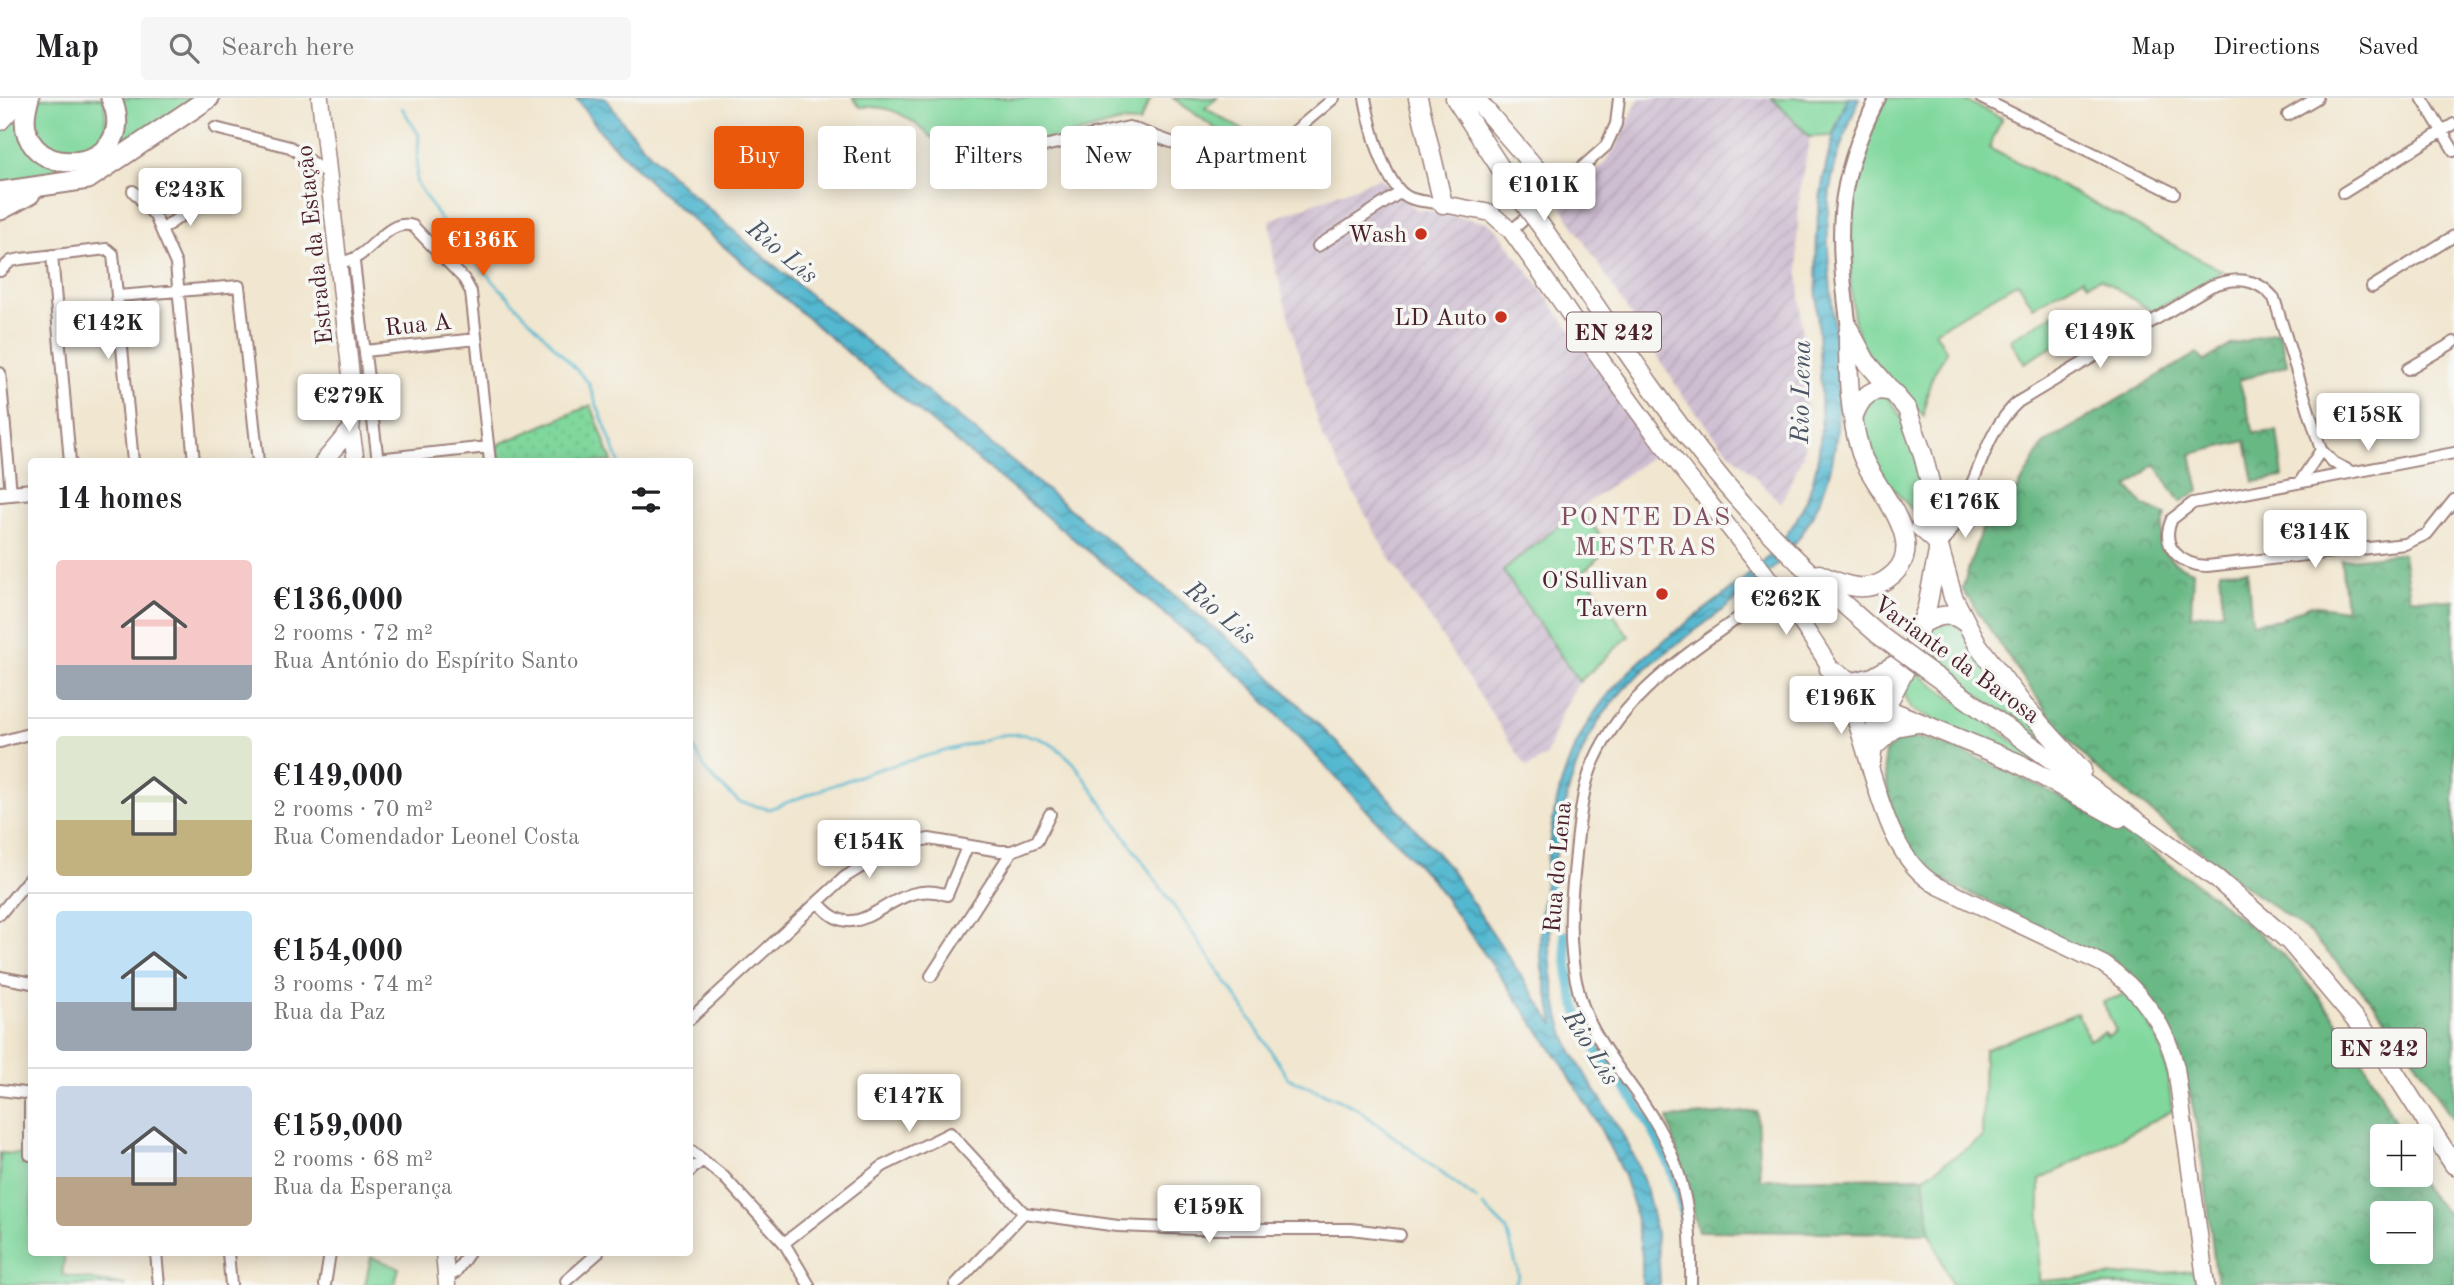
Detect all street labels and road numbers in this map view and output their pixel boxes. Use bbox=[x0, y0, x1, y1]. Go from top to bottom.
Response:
street label: Estrada da Estação bbox=[294, 144, 338, 346]
street label: Rua A bbox=[384, 311, 453, 341]
road number: EN 242 bbox=[1567, 313, 1661, 352]
street label: Variante da Barosa bbox=[1868, 592, 2044, 729]
street label: Rua do Lena bbox=[1541, 800, 1577, 934]
road number: EN 242 bbox=[2332, 1029, 2426, 1068]

